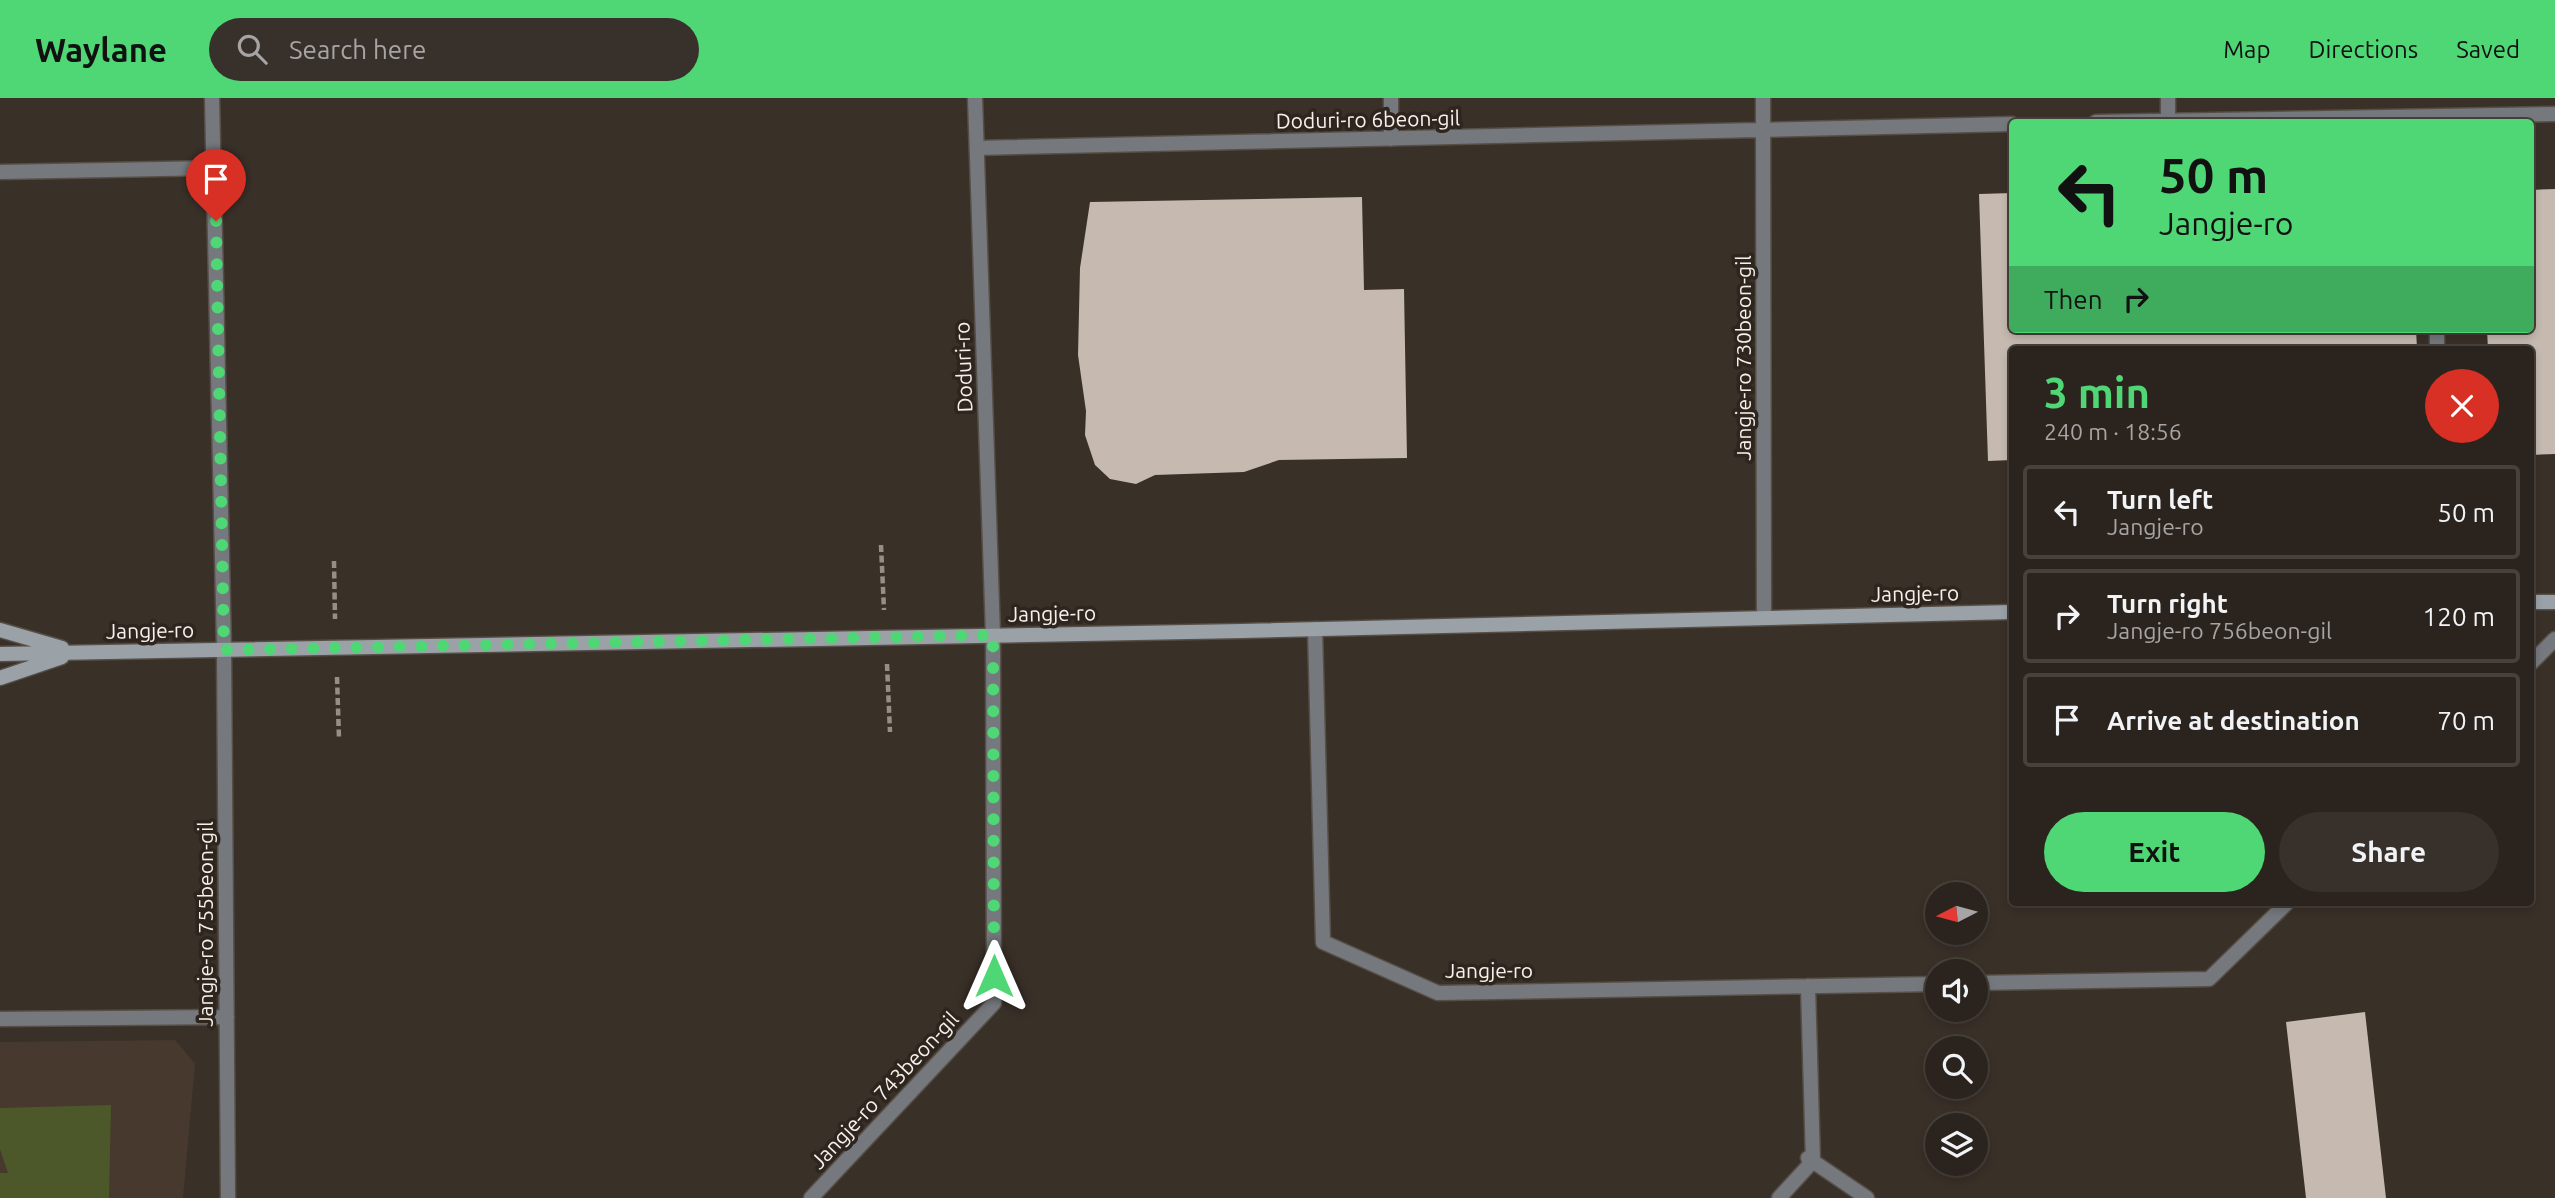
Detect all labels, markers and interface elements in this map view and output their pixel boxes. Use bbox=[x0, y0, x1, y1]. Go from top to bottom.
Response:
search box bbox=[209, 18, 699, 81]
icon: search bbox=[233, 30, 271, 68]
text: Waylane bbox=[35, 31, 167, 68]
text: Search here bbox=[289, 35, 426, 64]
text: Map bbox=[2223, 36, 2270, 63]
text: Directions bbox=[2308, 36, 2418, 63]
text: Saved bbox=[2456, 36, 2520, 63]
street label: Doduri-ro 6beon-gil bbox=[1276, 105, 1460, 133]
icon: left bbox=[2044, 147, 2135, 238]
text: 50 m bbox=[2159, 147, 2268, 202]
pin bbox=[186, 149, 246, 221]
icon: arrive bbox=[197, 160, 235, 198]
text: Jangje-ro bbox=[2159, 205, 2293, 241]
street label: Jangje-ro 730beon-gil bbox=[1731, 255, 1755, 461]
icon: right bbox=[2117, 280, 2155, 318]
text: Then bbox=[2044, 285, 2103, 314]
street label: Doduri-ro bbox=[949, 321, 977, 413]
text: 3 min bbox=[2044, 369, 2150, 416]
button: close bbox=[2425, 369, 2499, 443]
text: 240 m · 18:56 bbox=[2044, 419, 2182, 444]
text: Turn left bbox=[2107, 485, 2213, 514]
icon: left bbox=[2048, 493, 2086, 531]
text: 50 m bbox=[2437, 498, 2495, 527]
text: Jangje-ro bbox=[2107, 514, 2204, 539]
street label: Jangje-ro bbox=[1871, 580, 1959, 606]
text: Turn right bbox=[2107, 589, 2228, 618]
icon: right bbox=[2048, 597, 2086, 635]
street label: Jangje-ro bbox=[1008, 600, 1096, 626]
text: 120 m bbox=[2423, 602, 2495, 631]
street label: Jangje-ro bbox=[106, 617, 194, 643]
text: Jangje-ro 756beon-gil bbox=[2107, 618, 2332, 643]
icon: arrive bbox=[2048, 701, 2086, 739]
text: Arrive at destination bbox=[2107, 706, 2360, 735]
text: 70 m bbox=[2437, 706, 2495, 735]
button: Exit bbox=[2044, 812, 2265, 892]
button: Share bbox=[2279, 812, 2499, 892]
street label: Jangje-ro 755beon-gil bbox=[193, 821, 217, 1027]
north arrow bbox=[1925, 882, 1988, 945]
map controls bbox=[1925, 882, 1988, 1176]
position arrow bbox=[957, 939, 1031, 1013]
street label: Jangje-ro bbox=[1445, 958, 1533, 982]
button: sound bbox=[1925, 959, 1988, 1022]
street label: Jangje-ro 743beon-gil bbox=[805, 1007, 963, 1173]
button: search bbox=[1925, 1036, 1988, 1099]
button: layers bbox=[1925, 1113, 1988, 1176]

